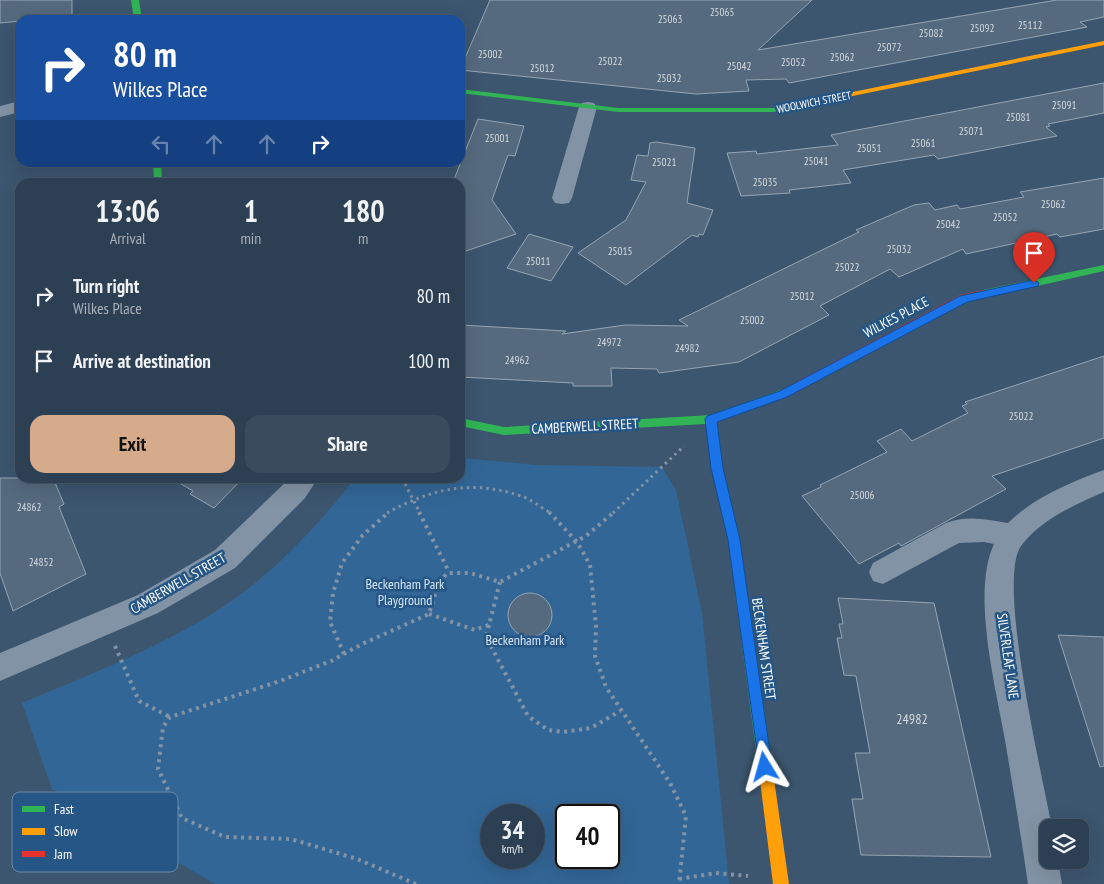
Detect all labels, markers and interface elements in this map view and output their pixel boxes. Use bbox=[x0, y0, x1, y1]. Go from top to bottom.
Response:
house number: 25065 bbox=[710, 5, 734, 19]
house number: 25063 bbox=[658, 12, 682, 26]
house number: 25112 bbox=[1018, 18, 1042, 32]
house number: 25092 bbox=[970, 21, 994, 35]
house number: 25082 bbox=[919, 26, 943, 40]
text: 80 m bbox=[113, 31, 177, 77]
icon: right bbox=[30, 35, 95, 100]
house number: 25072 bbox=[877, 40, 901, 54]
house number: 25002 bbox=[478, 47, 502, 61]
house number: 25062 bbox=[830, 50, 854, 64]
house number: 25022 bbox=[598, 54, 622, 68]
house number: 25052 bbox=[781, 55, 805, 69]
house number: 25042 bbox=[727, 59, 751, 73]
house number: 25012 bbox=[530, 61, 554, 75]
house number: 25032 bbox=[657, 71, 681, 85]
text: Wilkes Place bbox=[113, 75, 208, 103]
street label: WOOLWICH STREET bbox=[776, 88, 853, 116]
house number: 25091 bbox=[1052, 98, 1076, 112]
house number: 25081 bbox=[1006, 110, 1030, 124]
house number: 25071 bbox=[959, 124, 983, 138]
icon: left bbox=[147, 130, 175, 158]
icon: ahead bbox=[200, 130, 228, 158]
icon: ahead bbox=[253, 130, 281, 158]
icon: right bbox=[306, 130, 334, 158]
house number: 25001 bbox=[485, 131, 509, 145]
house number: 25061 bbox=[911, 136, 935, 150]
house number: 25051 bbox=[857, 141, 881, 155]
house number: 25041 bbox=[804, 154, 828, 168]
house number: 25021 bbox=[652, 155, 676, 169]
house number: 25035 bbox=[753, 175, 777, 189]
text: 13:06 bbox=[95, 191, 160, 230]
text: 1 bbox=[244, 191, 258, 230]
text: 180 bbox=[342, 191, 385, 230]
house number: 25062 bbox=[1041, 197, 1065, 211]
house number: 25052 bbox=[993, 210, 1017, 224]
house number: 25042 bbox=[936, 217, 960, 231]
text: Arrival bbox=[110, 228, 146, 248]
text: min bbox=[240, 228, 261, 248]
text: m bbox=[358, 228, 368, 248]
pin bbox=[1013, 232, 1055, 283]
icon: arrive bbox=[1020, 239, 1048, 267]
house number: 25032 bbox=[887, 242, 911, 256]
house number: 25015 bbox=[608, 244, 632, 258]
house number: 25011 bbox=[526, 254, 550, 268]
house number: 25022 bbox=[835, 260, 859, 274]
text: Turn right bbox=[73, 274, 139, 298]
icon: right bbox=[30, 282, 58, 310]
text: 80 m bbox=[417, 284, 450, 308]
house number: 25012 bbox=[790, 289, 814, 303]
street label: WILKES PLACE bbox=[860, 292, 932, 342]
text: Wilkes Place bbox=[73, 298, 142, 318]
house number: 25002 bbox=[740, 313, 764, 327]
house number: 24972 bbox=[597, 335, 621, 349]
house number: 24982 bbox=[675, 341, 699, 355]
icon: arrive bbox=[30, 347, 58, 375]
text: Arrive at destination bbox=[73, 349, 211, 373]
text: 100 m bbox=[408, 349, 450, 373]
house number: 24962 bbox=[505, 353, 529, 367]
house number: 25022 bbox=[1009, 409, 1033, 423]
street label: CAMBERWELL STREET bbox=[531, 414, 640, 438]
button: Exit bbox=[30, 415, 235, 473]
button: Share bbox=[245, 415, 450, 473]
house number: 25006 bbox=[850, 488, 874, 502]
house number: 24862 bbox=[17, 500, 41, 514]
street label: CAMBERWELL STREET bbox=[127, 548, 230, 618]
house number: 24852 bbox=[29, 555, 53, 569]
park label: Beckenham Park Playground bbox=[365, 575, 445, 609]
street label: BECKENHAM STREET bbox=[748, 597, 780, 702]
street label: SILVERLEAF LANE bbox=[993, 612, 1023, 700]
park label: Beckenham Park bbox=[485, 631, 565, 649]
house number: 24982 bbox=[896, 710, 928, 728]
position arrow bbox=[738, 740, 790, 792]
legend bbox=[12, 792, 178, 872]
text: Fast bbox=[54, 800, 74, 818]
speed limit sign: 40 bbox=[555, 804, 620, 869]
text: 34 bbox=[501, 814, 524, 846]
map controls bbox=[1039, 819, 1089, 869]
button: layers bbox=[1039, 819, 1089, 869]
text: Slow bbox=[54, 822, 78, 840]
text: km/h bbox=[502, 841, 523, 856]
text: Jam bbox=[53, 845, 72, 863]

